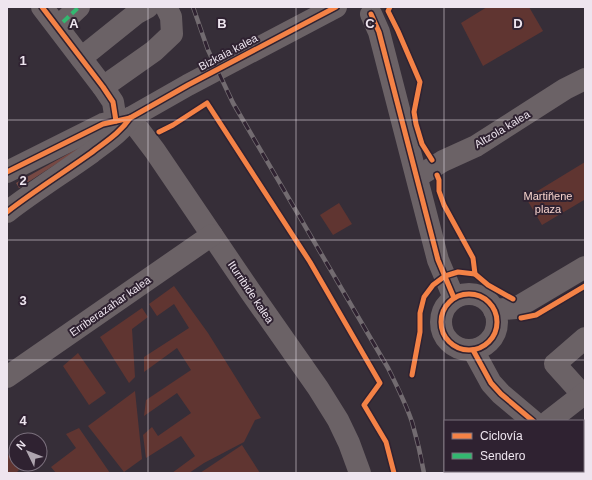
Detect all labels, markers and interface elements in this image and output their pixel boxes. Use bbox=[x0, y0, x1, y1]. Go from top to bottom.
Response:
text: A bbox=[69, 16, 79, 31]
text: B bbox=[217, 16, 227, 31]
text: C bbox=[365, 16, 375, 31]
text: D bbox=[513, 16, 523, 31]
street label: Bizkaia kalea bbox=[197, 31, 260, 73]
text: 1 bbox=[19, 53, 27, 68]
street label: Altzola kalea bbox=[472, 107, 533, 150]
text: 2 bbox=[19, 173, 27, 188]
park label: Martiñene plaza bbox=[524, 190, 572, 215]
street label: Iturribide kalea bbox=[226, 259, 277, 326]
street label: Erriberazahar kalea bbox=[67, 273, 153, 338]
text: 3 bbox=[19, 293, 27, 308]
text: 4 bbox=[19, 413, 27, 428]
legend bbox=[444, 420, 584, 472]
text: Ciclovía bbox=[480, 429, 523, 443]
north arrow bbox=[8, 432, 48, 472]
text: N bbox=[14, 438, 28, 452]
text: Sendero bbox=[480, 449, 526, 463]

